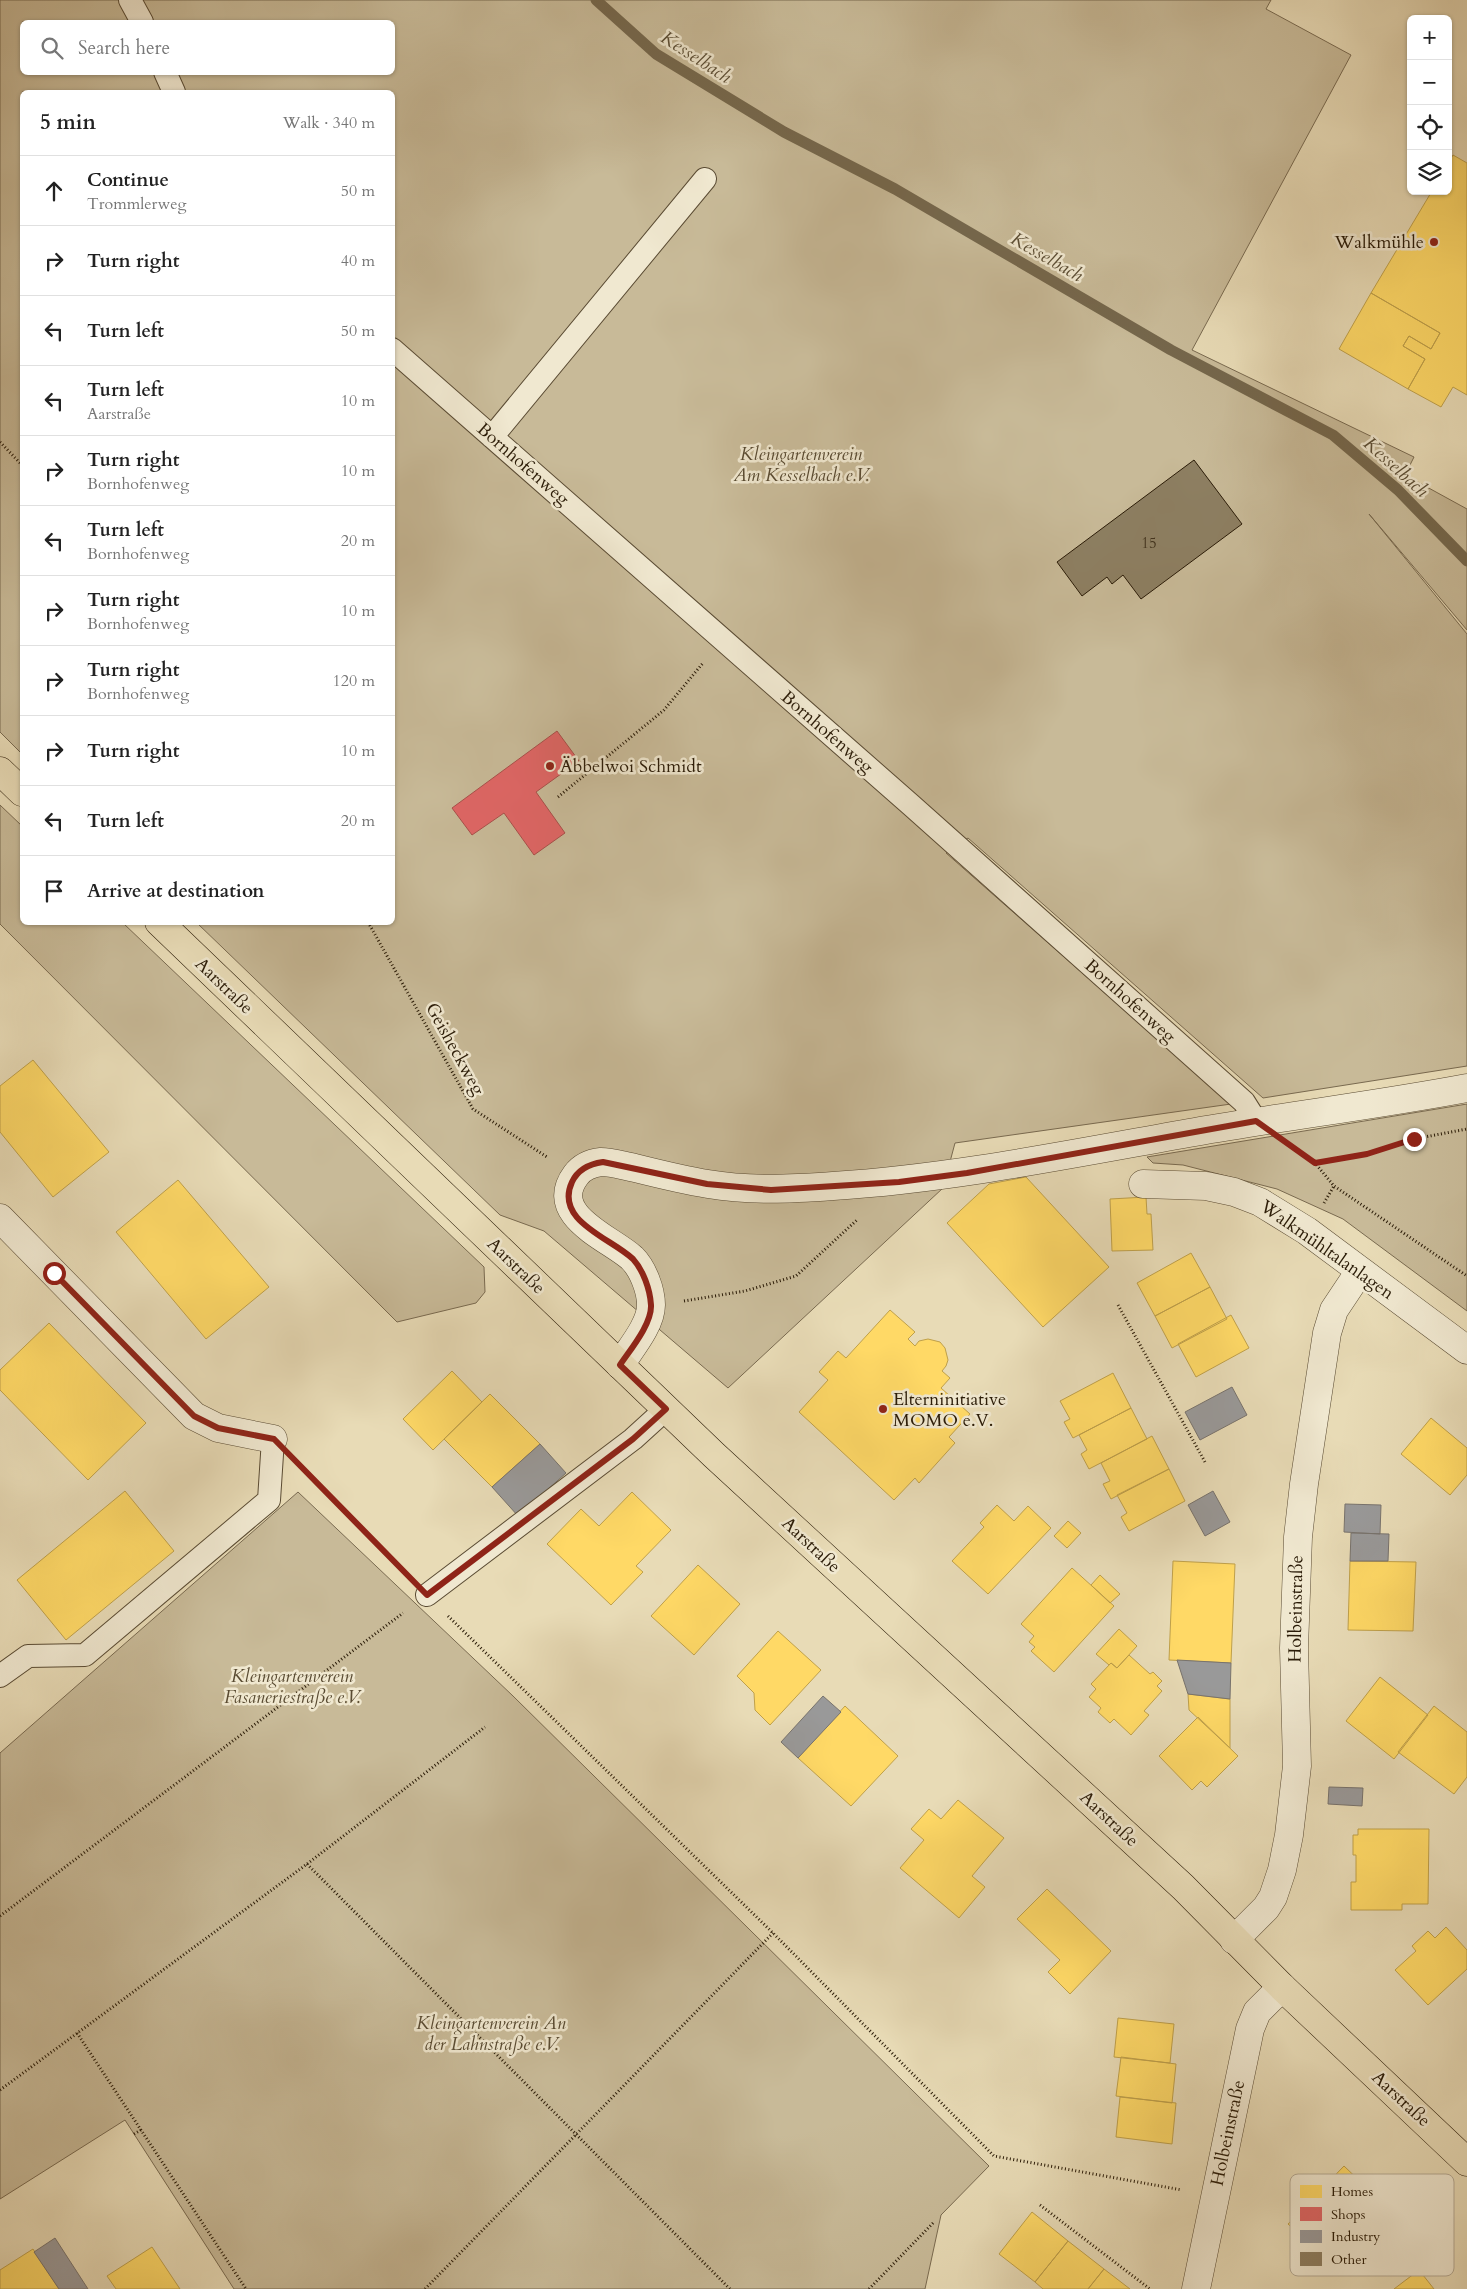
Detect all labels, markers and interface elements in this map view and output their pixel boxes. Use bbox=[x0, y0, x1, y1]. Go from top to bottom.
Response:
map controls bbox=[1407, 15, 1452, 195]
button: + bbox=[1407, 15, 1452, 60]
search box bbox=[20, 20, 395, 75]
water label: Kesselbach bbox=[656, 24, 736, 90]
icon: search bbox=[38, 34, 66, 62]
text: Search here bbox=[78, 35, 170, 61]
button: − bbox=[1407, 60, 1452, 105]
button: locate bbox=[1407, 105, 1452, 150]
text: 5 min bbox=[40, 108, 96, 137]
text: Walk · 340 m bbox=[283, 112, 375, 134]
button: layers bbox=[1407, 150, 1452, 195]
text: Continue bbox=[87, 167, 169, 193]
icon: ahead bbox=[40, 177, 68, 205]
text: 50 m bbox=[341, 180, 375, 202]
text: Trommlerweg bbox=[87, 193, 187, 215]
water label: Kesselbach bbox=[1006, 226, 1088, 288]
place label: Walkmühle bbox=[1333, 230, 1424, 255]
marker: Walkmühle bbox=[1428, 236, 1440, 248]
icon: right bbox=[40, 247, 68, 275]
text: Turn right bbox=[87, 248, 179, 274]
text: 40 m bbox=[341, 250, 375, 272]
icon: left bbox=[40, 317, 68, 345]
text: Turn left bbox=[87, 318, 164, 344]
text: 50 m bbox=[341, 320, 375, 342]
text: Turn left bbox=[87, 377, 164, 403]
icon: left bbox=[40, 387, 68, 415]
text: 10 m bbox=[341, 390, 375, 412]
text: Aarstraße bbox=[87, 403, 151, 425]
street label: Bornhofenweg bbox=[471, 417, 575, 512]
water label: Kesselbach bbox=[1358, 431, 1434, 503]
park label: Kleingartenverein Am Kesselbach e.V. bbox=[733, 442, 871, 488]
text: Turn right bbox=[87, 447, 179, 473]
icon: right bbox=[40, 457, 68, 485]
text: 10 m bbox=[341, 460, 375, 482]
text: Bornhofenweg bbox=[87, 473, 189, 495]
text: Turn left bbox=[87, 517, 164, 543]
icon: left bbox=[40, 527, 68, 555]
text: 20 m bbox=[341, 530, 375, 552]
house number: 15 bbox=[1141, 533, 1157, 553]
text: Bornhofenweg bbox=[87, 543, 189, 565]
text: Turn right bbox=[87, 587, 179, 613]
icon: right bbox=[40, 597, 68, 625]
text: 10 m bbox=[341, 600, 375, 622]
text: Bornhofenweg bbox=[87, 613, 189, 635]
text: Turn right bbox=[87, 657, 179, 683]
icon: right bbox=[40, 667, 68, 695]
text: 120 m bbox=[333, 670, 375, 692]
text: Bornhofenweg bbox=[87, 683, 189, 705]
street label: Bornhofenweg bbox=[775, 685, 879, 780]
icon: right bbox=[40, 737, 68, 765]
text: Turn right bbox=[87, 738, 179, 764]
text: 10 m bbox=[341, 740, 375, 762]
place label: Äbbelwoi Schmidt bbox=[560, 754, 702, 779]
marker: Äbbelwoi Schmidt bbox=[544, 760, 556, 772]
icon: left bbox=[40, 807, 68, 835]
text: Turn left bbox=[87, 808, 164, 834]
text: 20 m bbox=[341, 810, 375, 832]
icon: arrive bbox=[40, 877, 68, 905]
text: Arrive at destination bbox=[87, 878, 264, 904]
street label: Aarstraße bbox=[189, 952, 259, 1020]
street label: Bornhofenweg bbox=[1079, 953, 1182, 1049]
street label: Geisheckweg bbox=[419, 998, 491, 1101]
route end bbox=[1403, 1128, 1426, 1151]
street label: Walkmühltalanlagen bbox=[1254, 1194, 1400, 1306]
street label: Aarstraße bbox=[481, 1232, 551, 1300]
route start bbox=[43, 1262, 66, 1285]
place label: Elterninitiative MOMO e.V. bbox=[893, 1387, 1006, 1433]
marker: Elterninitiative MOMO e.V. bbox=[877, 1403, 889, 1415]
street label: Aarstraße bbox=[776, 1511, 846, 1579]
street label: Holbeinstraße bbox=[1283, 1555, 1309, 1663]
park label: Kleingartenverein Fasaneriestraße e.V. bbox=[224, 1664, 362, 1710]
street label: Aarstraße bbox=[1074, 1785, 1144, 1853]
park label: Kleingartenverein An der Lahnstraße e.V. bbox=[416, 2011, 566, 2057]
street label: Aarstraße bbox=[1366, 2065, 1436, 2133]
street label: Holbeinstraße bbox=[1205, 2078, 1251, 2188]
legend bbox=[1290, 2174, 1454, 2276]
text: Homes bbox=[1331, 2182, 1373, 2201]
text: Shops bbox=[1331, 2205, 1366, 2224]
text: Industry bbox=[1331, 2227, 1381, 2246]
text: Other bbox=[1331, 2250, 1368, 2269]

